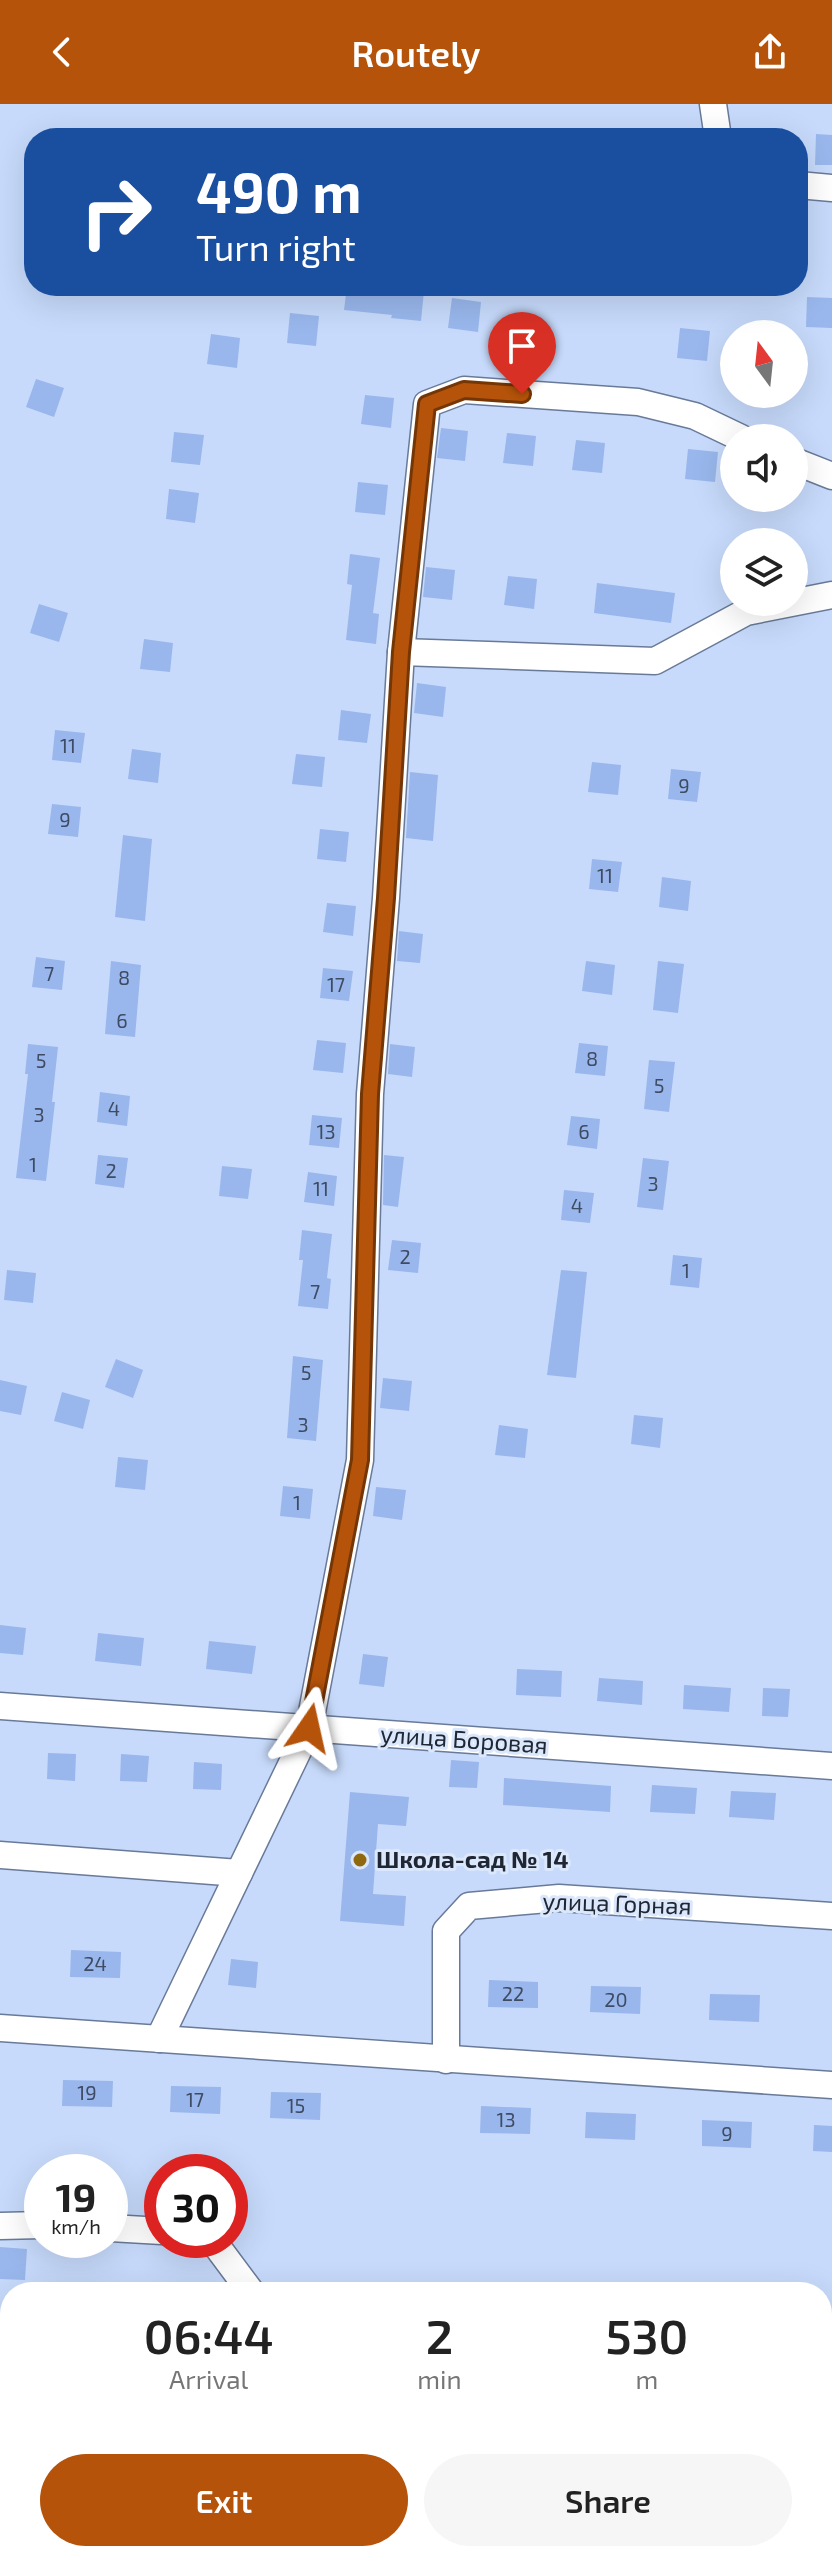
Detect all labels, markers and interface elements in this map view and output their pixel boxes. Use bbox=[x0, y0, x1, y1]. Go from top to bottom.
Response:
icon: back bbox=[40, 30, 84, 74]
icon: share bbox=[748, 30, 792, 74]
text: Routely bbox=[352, 31, 481, 74]
text: 490 m bbox=[196, 157, 361, 224]
icon: right bbox=[64, 160, 168, 264]
text: Turn right bbox=[196, 225, 356, 268]
pin bbox=[488, 312, 556, 394]
north arrow bbox=[720, 320, 808, 408]
map controls bbox=[720, 320, 808, 616]
icon: arrive bbox=[500, 324, 544, 368]
button: sound bbox=[720, 424, 808, 512]
button: layers bbox=[720, 528, 808, 616]
house number: 11 bbox=[60, 733, 76, 757]
house number: 9 bbox=[678, 773, 690, 797]
house number: 9 bbox=[59, 807, 71, 831]
house number: 11 bbox=[597, 863, 613, 887]
house number: 7 bbox=[44, 961, 54, 985]
house number: 8 bbox=[118, 965, 130, 989]
house number: 17 bbox=[327, 972, 345, 996]
house number: 6 bbox=[116, 1008, 128, 1032]
house number: 8 bbox=[586, 1046, 598, 1070]
house number: 5 bbox=[36, 1048, 46, 1072]
house number: 5 bbox=[654, 1073, 664, 1097]
house number: 4 bbox=[108, 1096, 120, 1120]
house number: 3 bbox=[33, 1102, 45, 1126]
house number: 13 bbox=[316, 1119, 336, 1143]
house number: 6 bbox=[578, 1119, 590, 1143]
house number: 1 bbox=[29, 1152, 37, 1176]
house number: 2 bbox=[105, 1158, 117, 1182]
house number: 3 bbox=[647, 1171, 659, 1195]
house number: 11 bbox=[313, 1176, 329, 1200]
house number: 4 bbox=[571, 1193, 583, 1217]
house number: 2 bbox=[399, 1244, 411, 1268]
house number: 1 bbox=[682, 1258, 690, 1282]
house number: 7 bbox=[310, 1279, 320, 1303]
house number: 5 bbox=[301, 1360, 311, 1384]
house number: 3 bbox=[297, 1412, 309, 1436]
house number: 1 bbox=[293, 1490, 301, 1514]
position arrow bbox=[267, 1686, 351, 1770]
street label: улица Боровая bbox=[379, 1718, 549, 1760]
place label: Школа-сад № 14 bbox=[376, 1844, 568, 1873]
marker: Школа-сад № 14 bbox=[351, 1851, 369, 1869]
street label: улица Горная bbox=[542, 1885, 692, 1921]
house number: 24 bbox=[83, 1951, 107, 1975]
house number: 22 bbox=[502, 1981, 524, 2005]
house number: 20 bbox=[604, 1987, 628, 2011]
house number: 19 bbox=[77, 2080, 97, 2104]
house number: 17 bbox=[186, 2087, 204, 2111]
house number: 15 bbox=[287, 2093, 305, 2117]
house number: 13 bbox=[496, 2107, 516, 2131]
house number: 9 bbox=[721, 2121, 733, 2145]
speed limit sign: 30 bbox=[144, 2154, 248, 2258]
text: 19 bbox=[56, 2172, 96, 2220]
text: km/h bbox=[51, 2214, 101, 2238]
text: 06:44 bbox=[144, 2306, 274, 2364]
text: 2 bbox=[426, 2306, 453, 2364]
text: 530 bbox=[605, 2306, 688, 2364]
text: Arrival bbox=[169, 2363, 248, 2394]
text: min bbox=[417, 2363, 462, 2394]
text: m bbox=[635, 2363, 658, 2394]
button: Exit bbox=[40, 2454, 408, 2546]
button: Share bbox=[424, 2454, 792, 2546]

